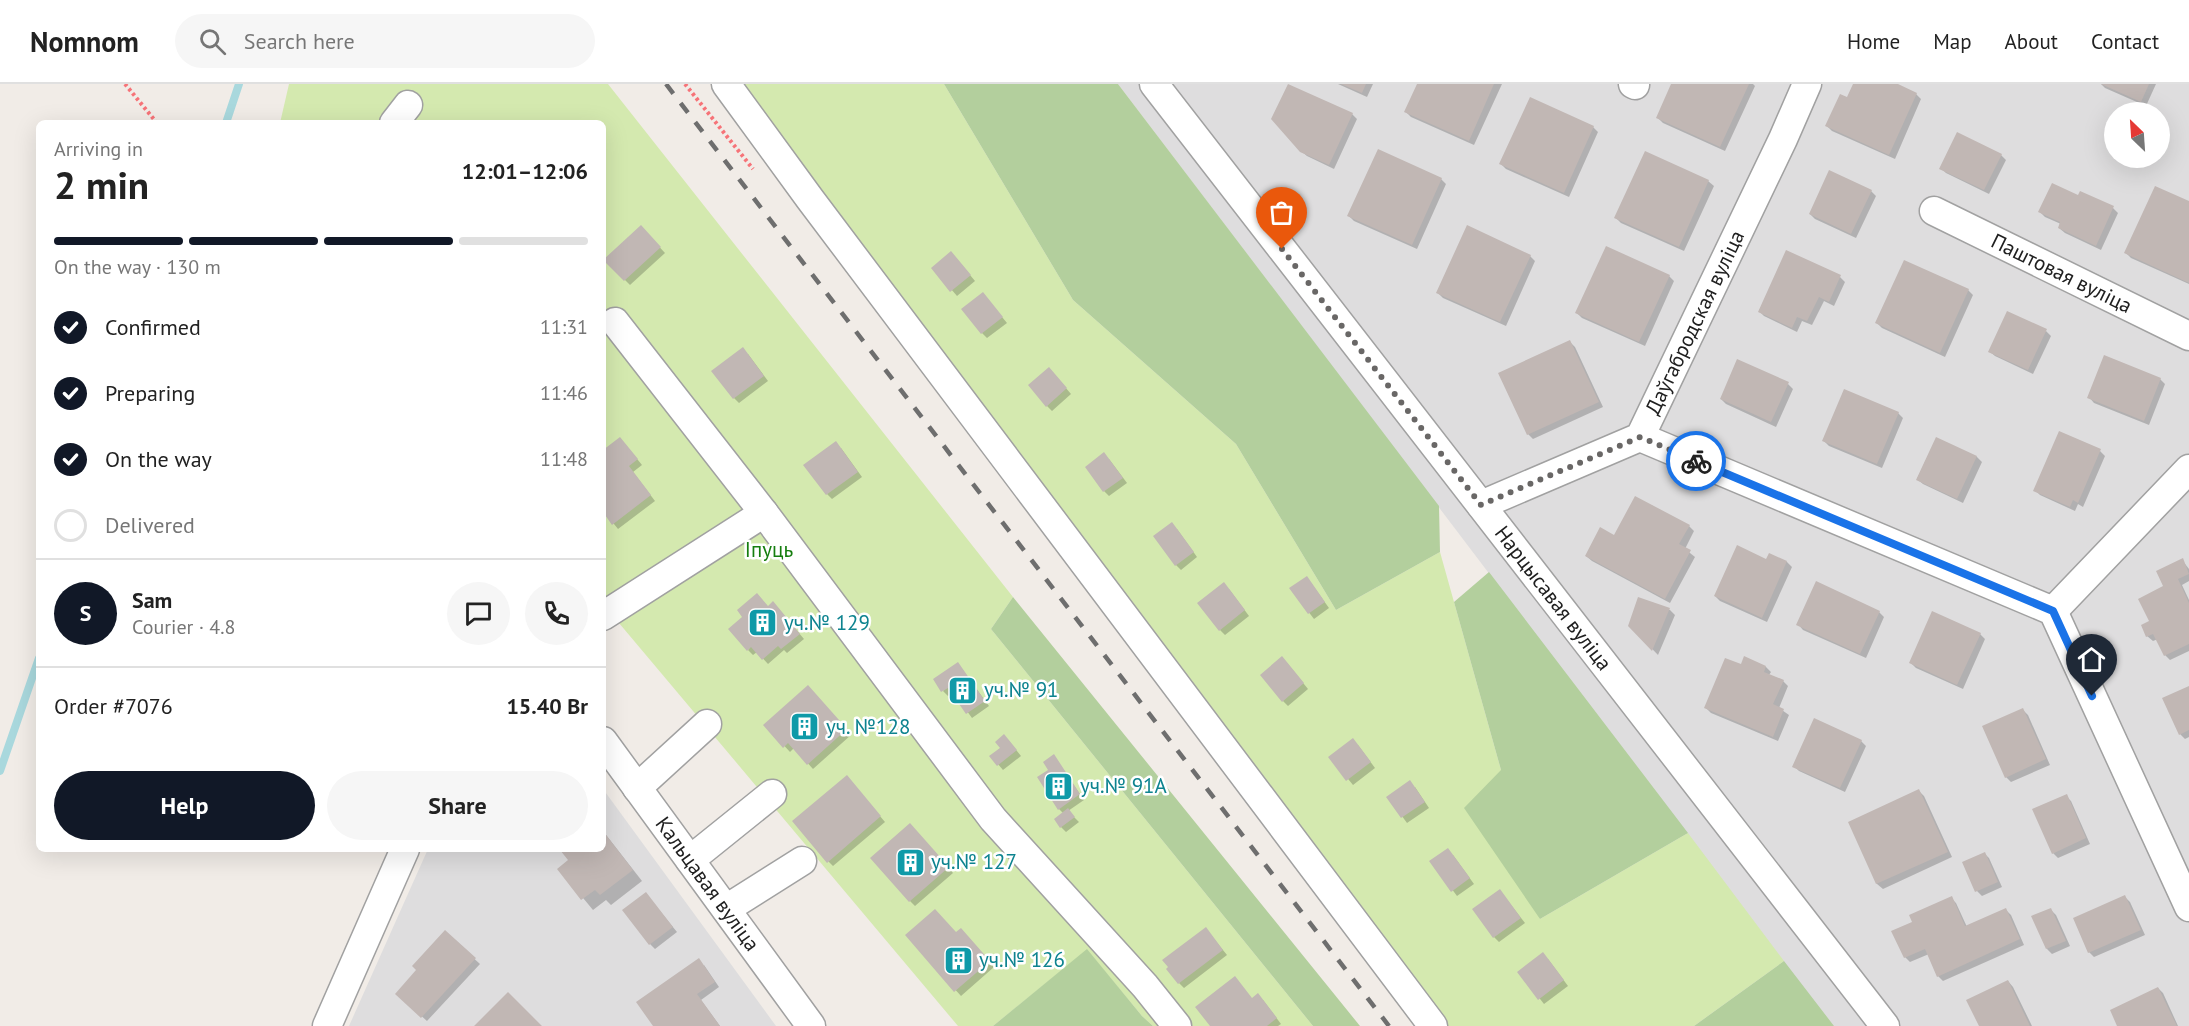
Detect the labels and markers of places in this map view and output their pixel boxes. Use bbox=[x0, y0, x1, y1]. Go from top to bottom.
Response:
pin bbox=[1256, 187, 1307, 249]
building icon: уч.№ 129 bbox=[747, 607, 779, 639]
place label: уч.№ 129 bbox=[784, 609, 870, 636]
pin bbox=[2066, 634, 2117, 696]
building icon: уч.№ 91 bbox=[947, 674, 979, 706]
place label: уч.№ 91 bbox=[984, 676, 1059, 703]
building icon: уч. №128 bbox=[789, 711, 821, 743]
place label: уч. №128 bbox=[826, 713, 910, 740]
building icon: уч.№ 91А bbox=[1043, 770, 1075, 802]
place label: уч.№ 91А bbox=[1080, 772, 1168, 799]
building icon: уч.№ 127 bbox=[894, 846, 926, 878]
place label: уч.№ 127 bbox=[931, 848, 1017, 875]
building icon: уч.№ 126 bbox=[942, 944, 974, 976]
place label: уч.№ 126 bbox=[979, 946, 1065, 973]

